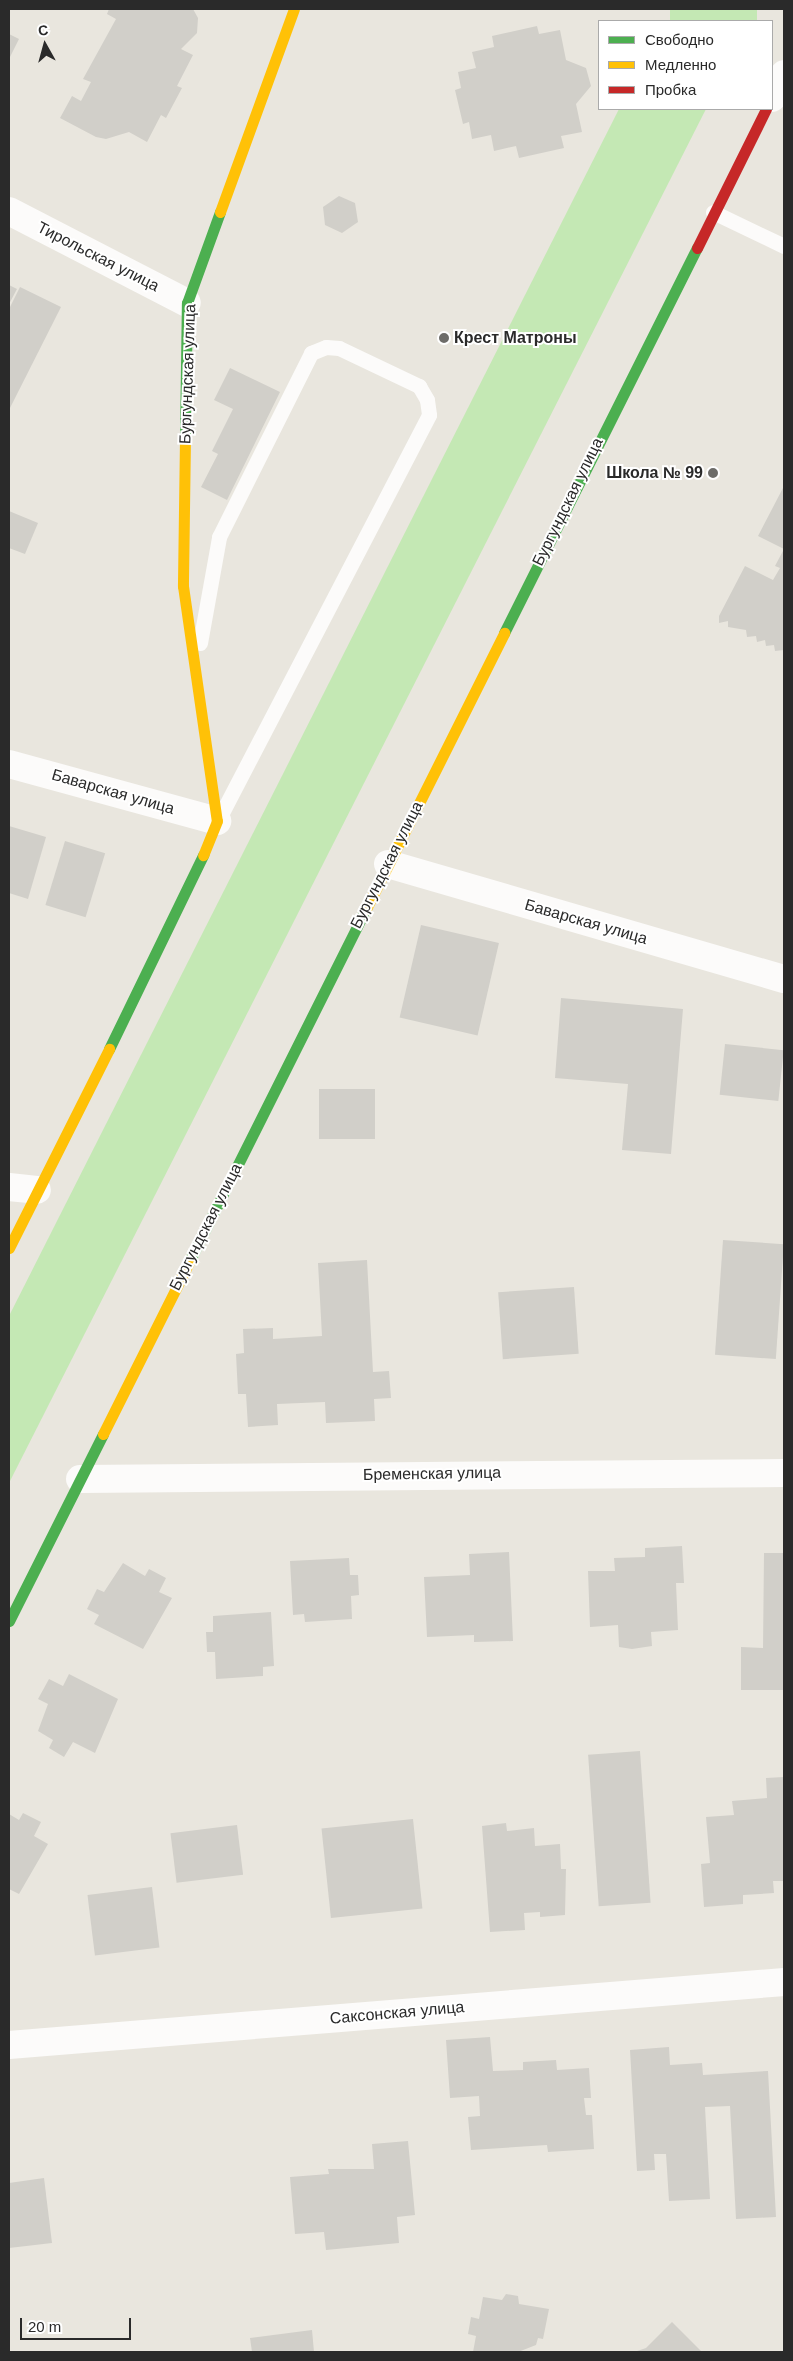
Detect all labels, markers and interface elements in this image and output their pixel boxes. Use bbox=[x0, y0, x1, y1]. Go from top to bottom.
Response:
north arrow bbox=[20, 20, 70, 70]
legend bbox=[598, 20, 773, 110]
text: С bbox=[37, 22, 49, 39]
text: Свободно bbox=[645, 31, 714, 48]
text: Медленно bbox=[645, 56, 716, 73]
text: Пробка bbox=[645, 81, 696, 98]
street label: Тирольская улица bbox=[34, 218, 162, 296]
street label: Бургундская улица bbox=[176, 304, 200, 444]
place label: Крест Матроны bbox=[454, 328, 577, 348]
marker: Крест Матроны bbox=[438, 332, 450, 344]
street label: Бургундская улица bbox=[529, 435, 607, 569]
place label: Школа № 99 bbox=[606, 463, 703, 483]
marker: Школа № 99 bbox=[707, 467, 719, 479]
street label: Баварская улица bbox=[49, 765, 177, 819]
street label: Бургундская улица bbox=[347, 798, 427, 932]
street label: Баварская улица bbox=[522, 895, 650, 949]
street label: Бургундская улица bbox=[166, 1160, 246, 1294]
street label: Бременская улица bbox=[363, 1463, 501, 1485]
street label: Саксонская улица bbox=[329, 1998, 465, 2028]
scale bar bbox=[22, 2308, 134, 2340]
text: 20 m bbox=[28, 2318, 61, 2335]

